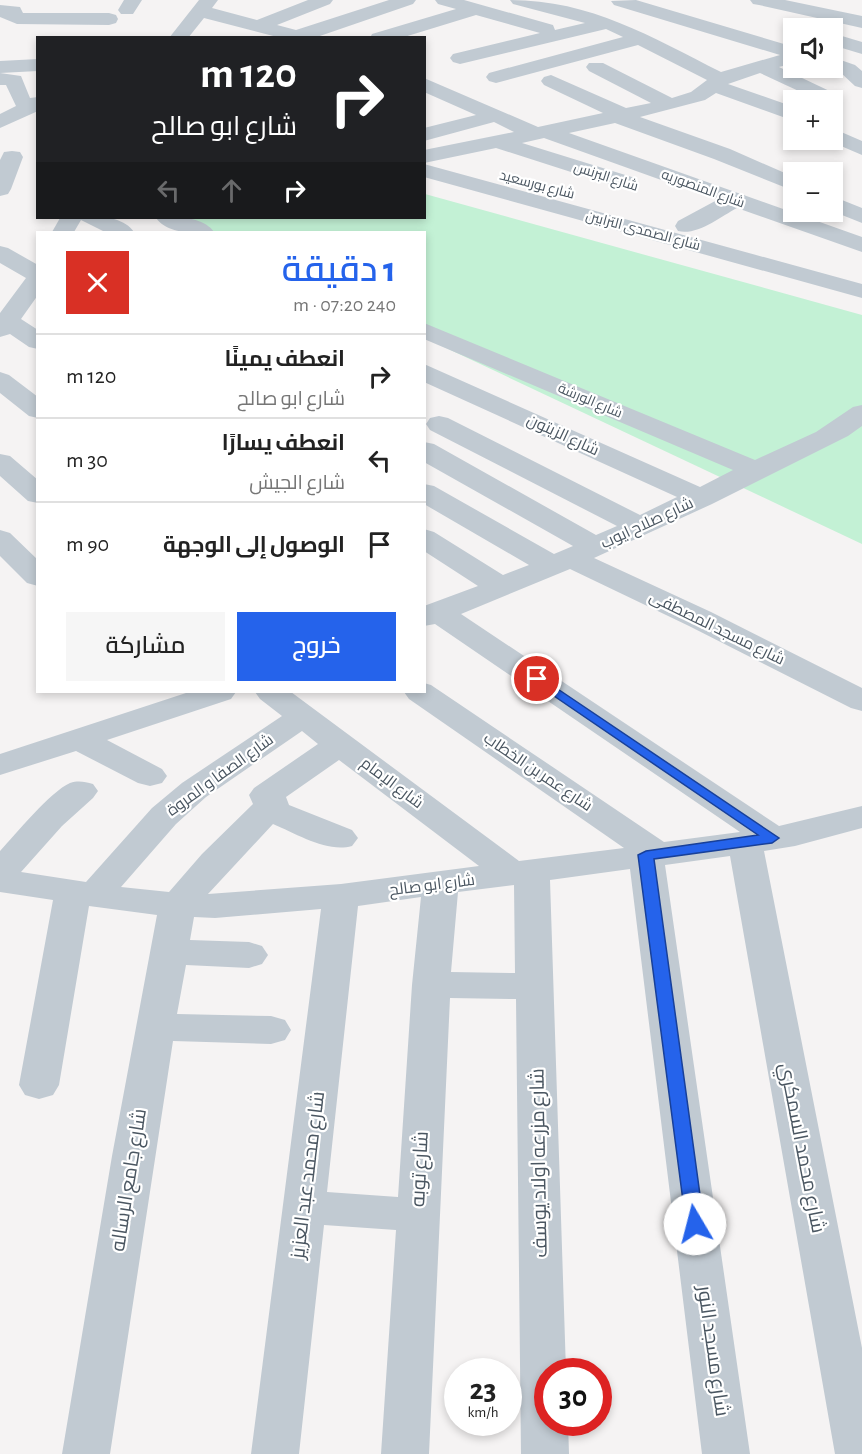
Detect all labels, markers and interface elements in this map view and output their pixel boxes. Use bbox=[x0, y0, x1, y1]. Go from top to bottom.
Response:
map controls bbox=[783, 18, 843, 222]
button: sound bbox=[783, 18, 843, 78]
text: 120 m bbox=[200, 53, 297, 95]
icon: right bbox=[318, 60, 396, 138]
button: + bbox=[783, 90, 843, 150]
text: شارع ابو صالح bbox=[151, 113, 297, 140]
street label: شارع البرنس bbox=[572, 160, 640, 195]
button: − bbox=[783, 162, 843, 222]
street label: شارع المنصوريه bbox=[659, 167, 746, 211]
street label: شارع بورسعيد bbox=[498, 168, 576, 203]
icon: left bbox=[152, 174, 185, 207]
icon: ahead bbox=[215, 174, 248, 207]
icon: right bbox=[278, 174, 311, 207]
street label: شارع الصمدى الترابين bbox=[584, 209, 702, 254]
button: close bbox=[66, 251, 129, 314]
text: 1 دقيقة bbox=[282, 252, 396, 288]
text: 240 m · 07:20 bbox=[293, 295, 396, 315]
text: انعطف يمينًا bbox=[224, 348, 345, 370]
icon: right bbox=[363, 360, 396, 393]
text: 120 m bbox=[66, 365, 116, 387]
street label: شارع الورشة bbox=[555, 381, 624, 422]
text: شارع ابو صالح bbox=[237, 389, 345, 409]
street label: شارع الزيتون bbox=[523, 411, 602, 461]
text: انعطف يسارًا bbox=[222, 432, 345, 454]
icon: left bbox=[363, 444, 396, 477]
text: 30 m bbox=[66, 449, 108, 471]
text: شارع الجيش bbox=[249, 473, 345, 493]
street label: شارع صلاح ايوب bbox=[598, 494, 697, 554]
icon: arrive bbox=[363, 528, 396, 561]
text: 90 m bbox=[66, 533, 109, 555]
text: الوصول إلى الوجهة bbox=[163, 534, 345, 556]
street label: شارع مسجد المصطفى bbox=[646, 587, 787, 670]
button: مشاركة bbox=[66, 612, 225, 681]
button: خروج bbox=[237, 612, 396, 681]
pin bbox=[511, 653, 562, 704]
icon: arrive bbox=[520, 662, 553, 695]
street label: شارع عمر بن الخطاب bbox=[479, 729, 596, 817]
street label: شارع الصفا و المروة bbox=[163, 730, 278, 821]
street label: شارع الإمام bbox=[356, 754, 427, 814]
street label: شارع ابو صالح bbox=[388, 871, 476, 901]
street label: شارع محمد السمكري bbox=[771, 1061, 828, 1236]
street label: شارع مزرعه اولاد يوسف bbox=[527, 1068, 554, 1258]
street label: شارع محمد عبد العزيز bbox=[288, 1090, 331, 1261]
street label: شارع جامع الرساله bbox=[108, 1107, 153, 1253]
street label: شارع توبه bbox=[408, 1131, 435, 1208]
position arrow bbox=[663, 1192, 727, 1256]
street label: شارع مسجد النور bbox=[691, 1283, 732, 1418]
speed limit sign: 30 bbox=[534, 1358, 612, 1436]
text: 23 bbox=[469, 1375, 497, 1405]
text: km/h bbox=[468, 1405, 498, 1420]

